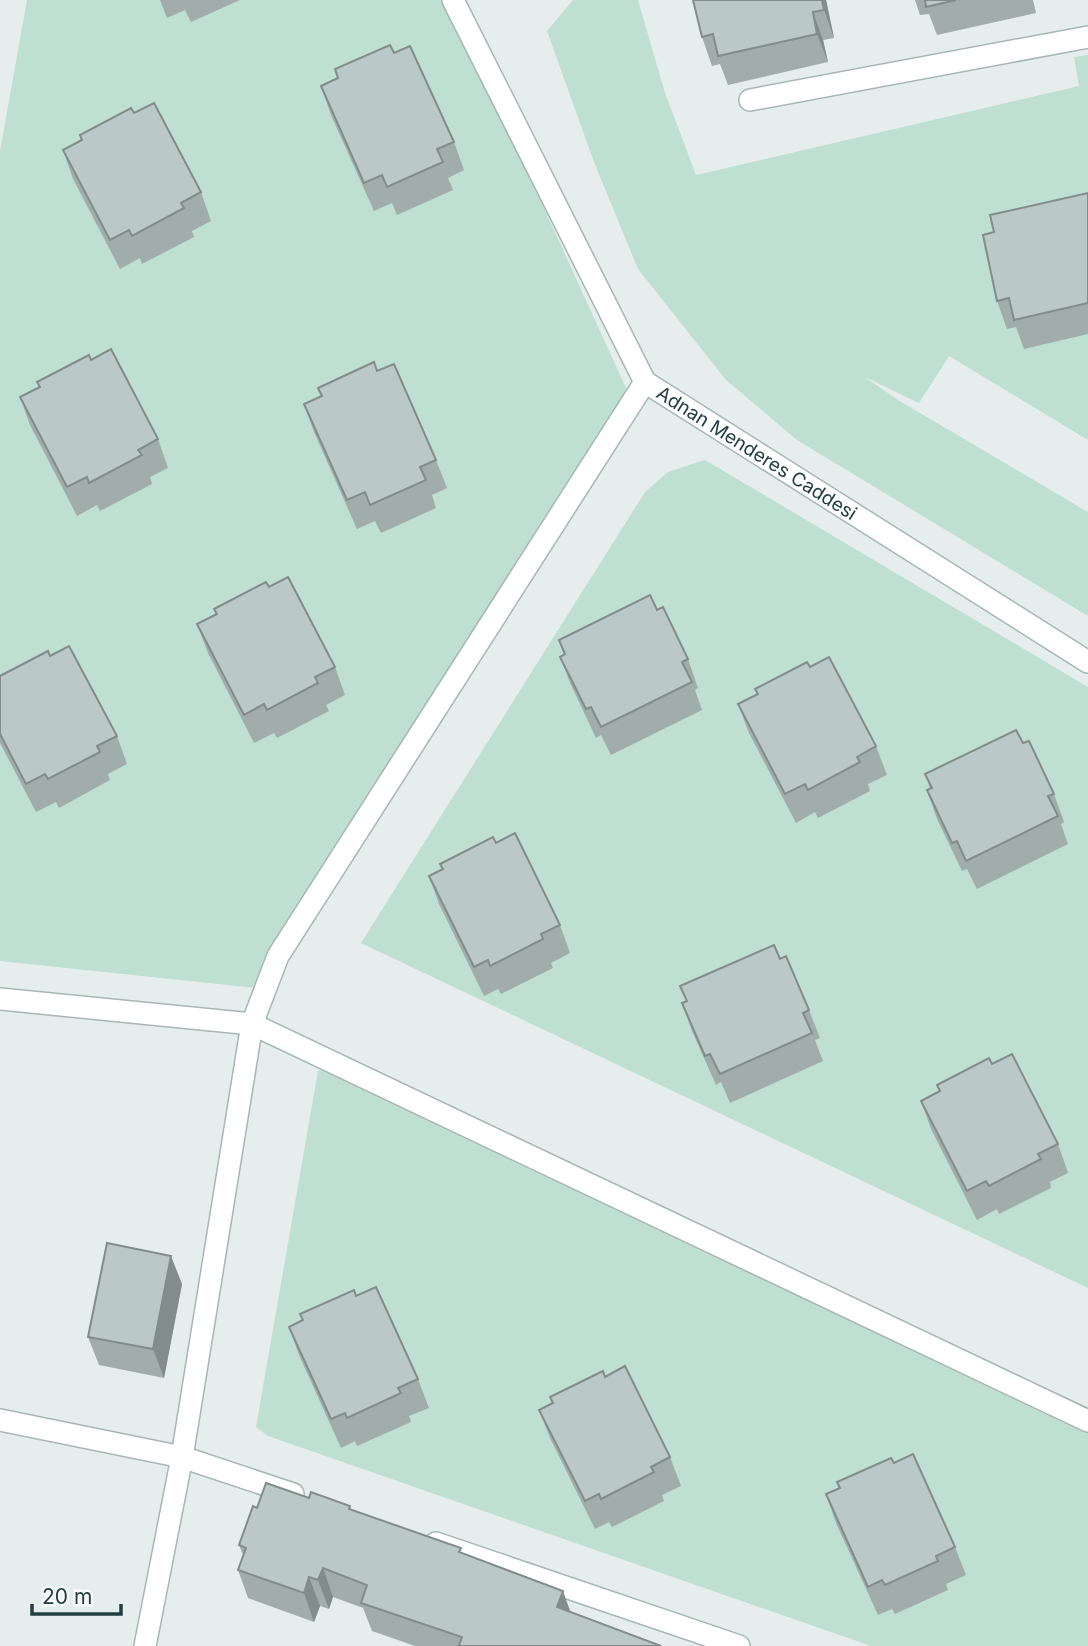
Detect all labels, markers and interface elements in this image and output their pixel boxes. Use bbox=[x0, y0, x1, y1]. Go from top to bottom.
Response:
street label: Adnan Menderes Caddesi bbox=[652, 381, 861, 525]
scale bar bbox=[32, 1572, 121, 1616]
text: 20 m bbox=[42, 1584, 92, 1609]

